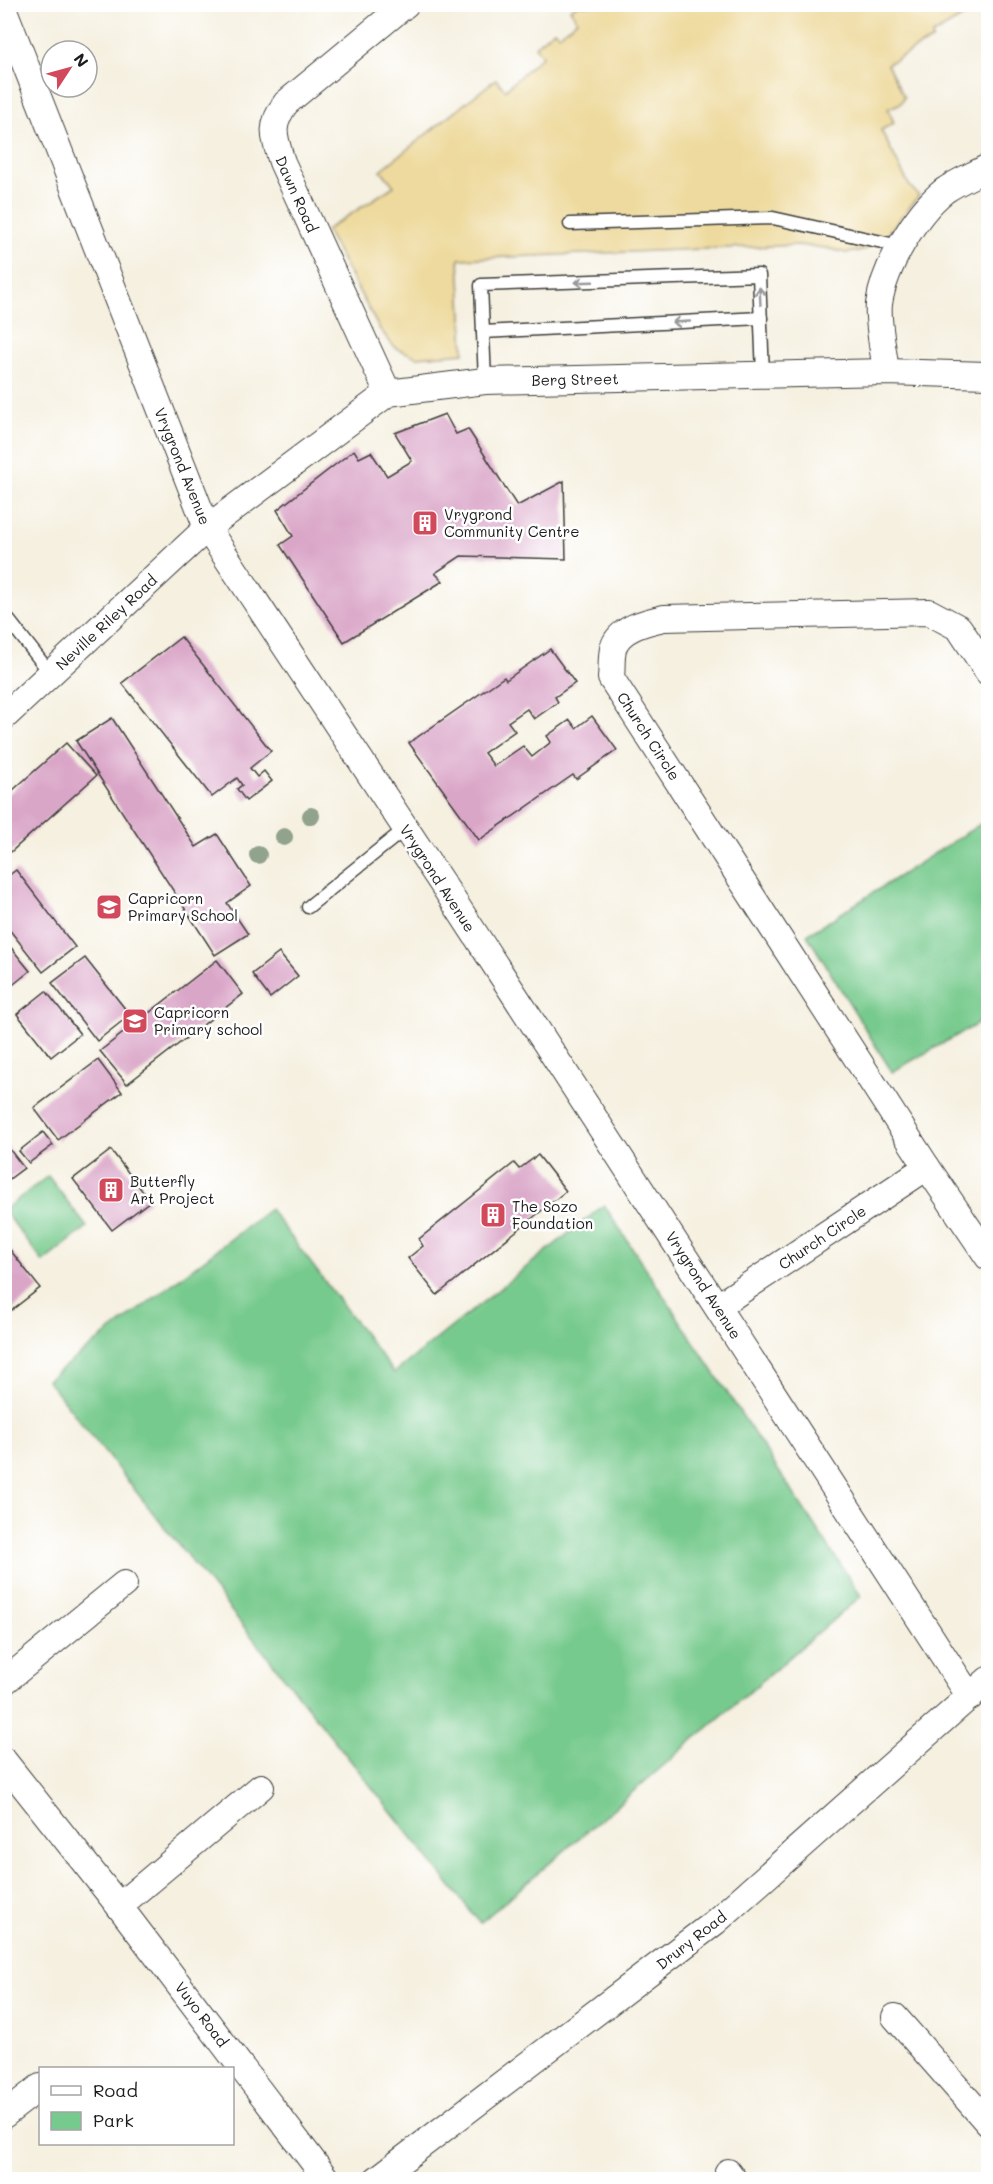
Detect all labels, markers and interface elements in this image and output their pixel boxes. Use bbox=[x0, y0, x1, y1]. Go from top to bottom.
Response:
north arrow bbox=[39, 39, 99, 99]
text: N bbox=[69, 49, 94, 71]
street label: Dawn Road bbox=[271, 153, 323, 235]
one-way arrow bbox=[575, 276, 595, 287]
one-way arrow bbox=[754, 286, 765, 306]
one-way arrow bbox=[672, 317, 692, 328]
street label: Berg Street bbox=[531, 368, 619, 390]
street label: Vrygrond Avenue bbox=[150, 404, 216, 528]
place label: Vrygrond Community Centre bbox=[444, 504, 580, 541]
building icon: Vrygrond Community Centre bbox=[410, 508, 440, 538]
street label: Neville Riley Road bbox=[51, 570, 161, 674]
street label: Church Circle bbox=[613, 688, 685, 784]
street label: Vrygrond Avenue bbox=[396, 820, 480, 936]
place label: Capricorn Primary School bbox=[128, 888, 238, 925]
school or university icon: Capricorn Primary School bbox=[94, 892, 124, 922]
place label: Capricorn Primary school bbox=[154, 1002, 263, 1039]
school or university icon: Capricorn Primary school bbox=[120, 1006, 150, 1036]
place label: Butterfly Art Project bbox=[130, 1171, 215, 1208]
building icon: Butterfly Art Project bbox=[96, 1175, 126, 1205]
place label: The Sozo Foundation bbox=[512, 1196, 593, 1233]
building icon: The Sozo Foundation bbox=[478, 1200, 508, 1230]
street label: Church Circle bbox=[774, 1200, 870, 1274]
street label: Vrygrond Avenue bbox=[662, 1227, 746, 1343]
street label: Drury Road bbox=[652, 1906, 730, 1974]
street label: Vuyo Road bbox=[171, 1977, 233, 2051]
legend bbox=[39, 2067, 234, 2145]
text: Road bbox=[93, 2078, 138, 2102]
text: Park bbox=[93, 2108, 134, 2132]

